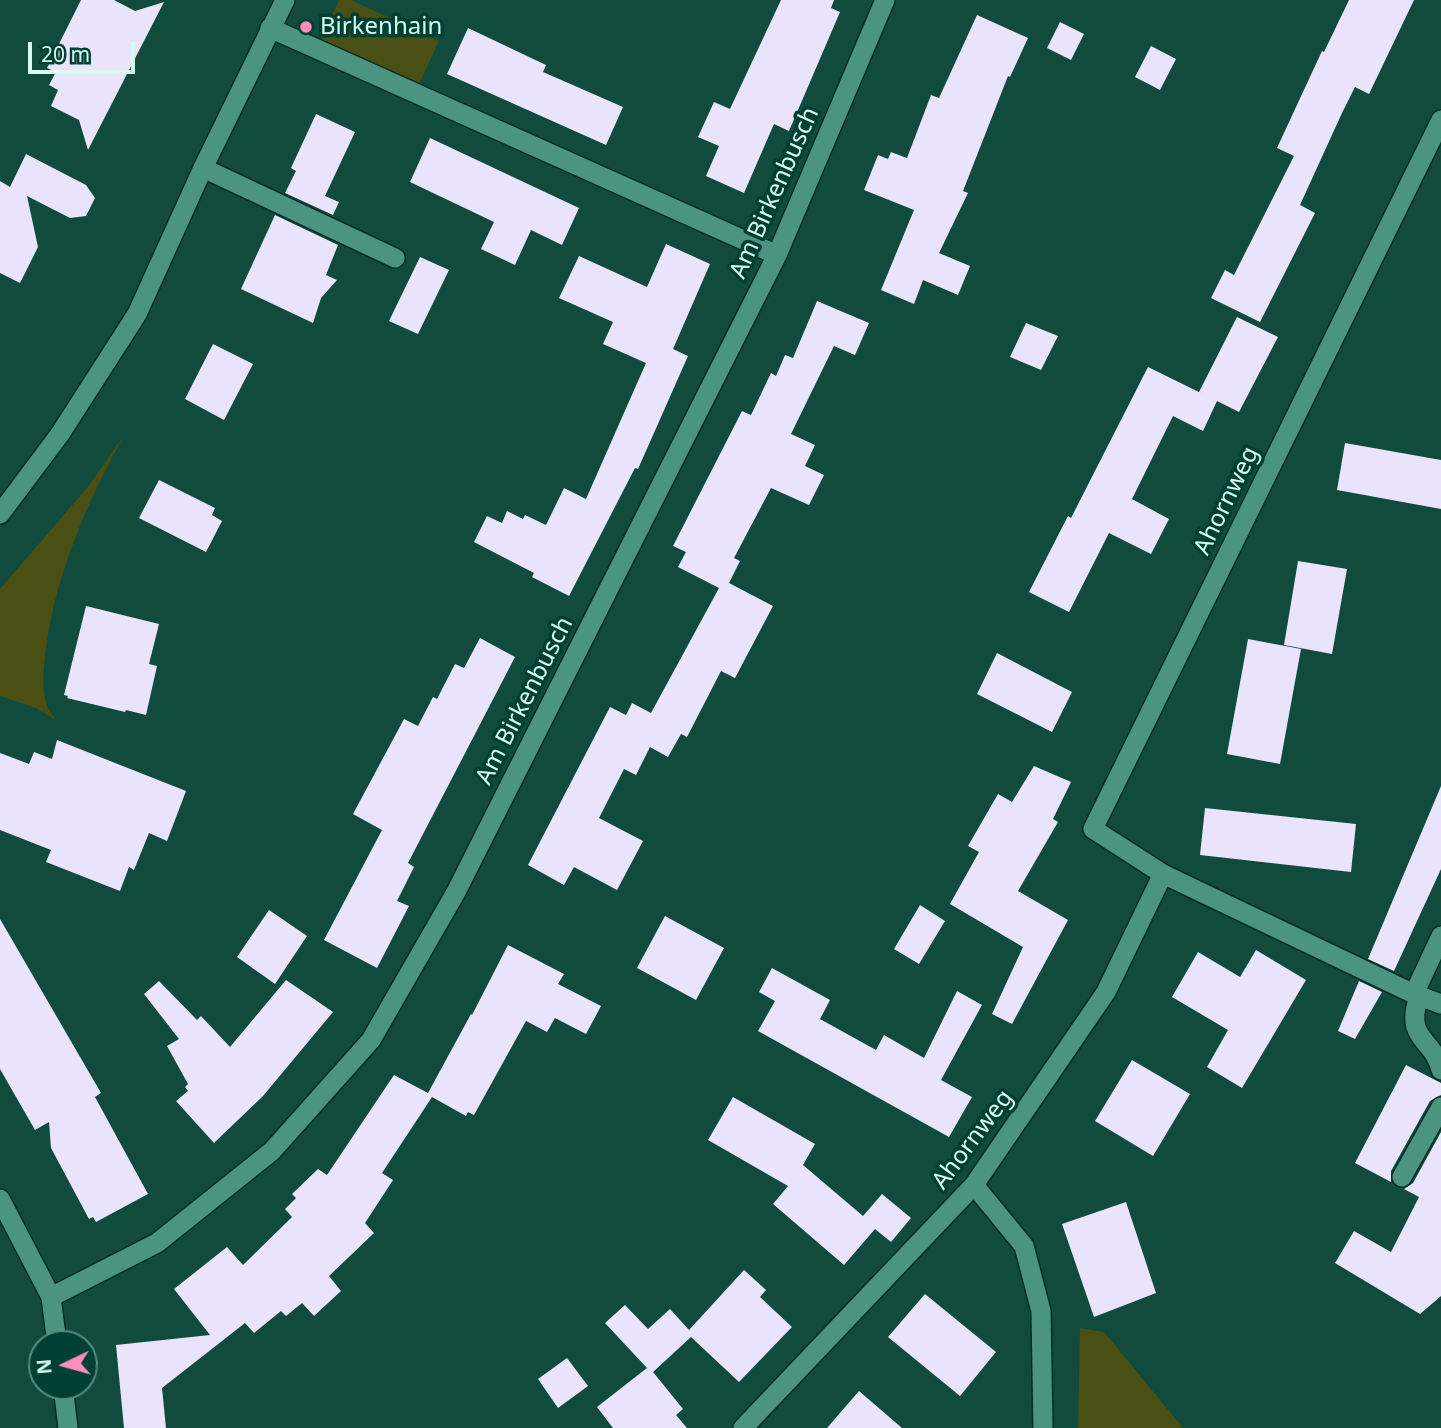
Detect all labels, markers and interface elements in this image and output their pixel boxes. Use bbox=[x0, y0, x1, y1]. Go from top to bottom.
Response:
place label: Birkenhain bbox=[320, 13, 442, 41]
marker: Birkenhain bbox=[298, 19, 314, 35]
scale bar bbox=[32, 28, 138, 72]
text: 20 m bbox=[41, 40, 90, 68]
street label: Am Birkenbusch bbox=[724, 103, 826, 283]
street label: Ahornweg bbox=[1189, 442, 1265, 560]
street label: Am Birkenbusch bbox=[470, 612, 580, 790]
street label: Ahornweg bbox=[926, 1085, 1020, 1195]
north arrow bbox=[28, 1330, 98, 1400]
text: N bbox=[30, 1358, 58, 1375]

